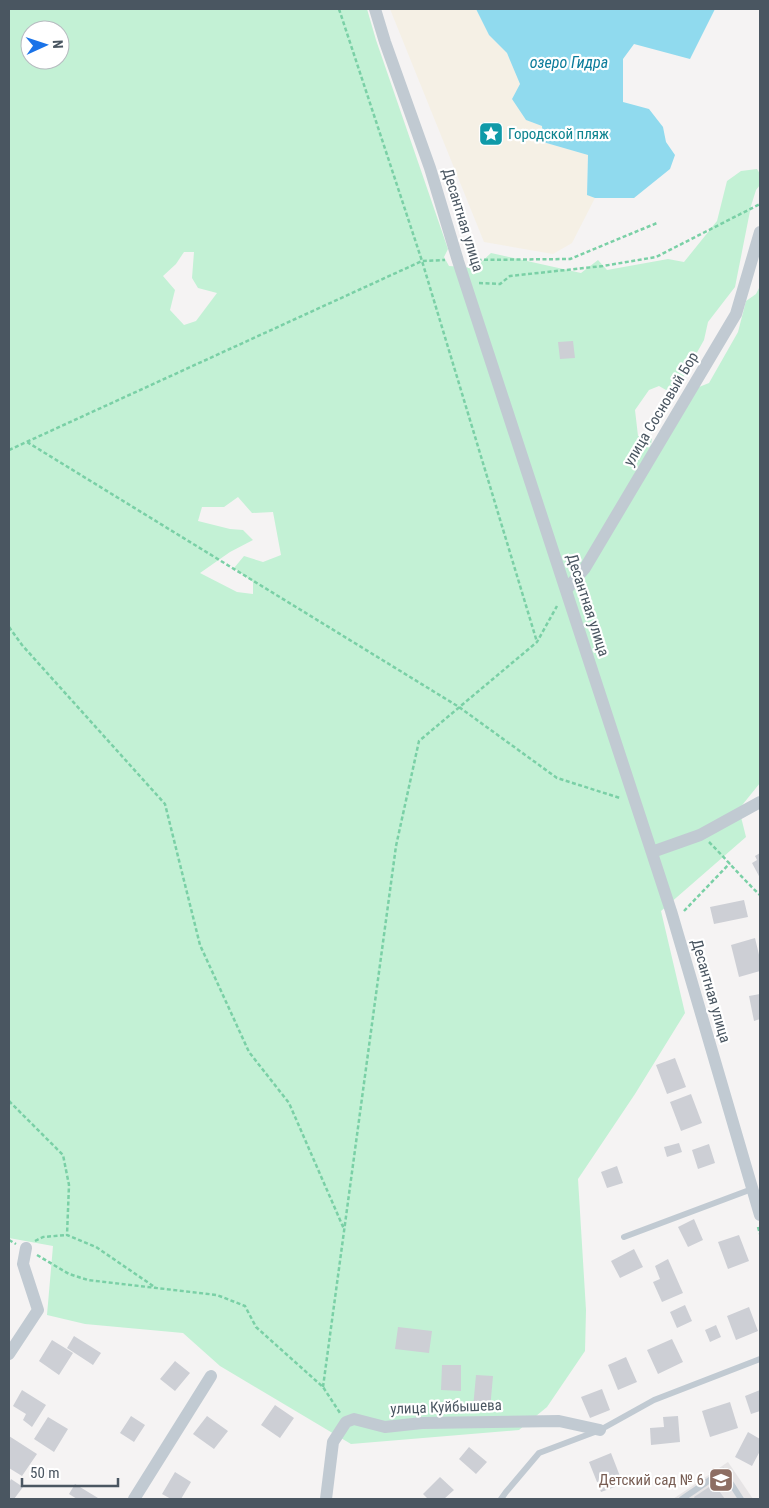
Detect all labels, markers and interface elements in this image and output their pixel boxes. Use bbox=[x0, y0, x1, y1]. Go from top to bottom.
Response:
north arrow bbox=[20, 20, 70, 70]
text: N bbox=[50, 40, 66, 49]
water label: озеро Гидра bbox=[530, 53, 608, 72]
place icon: Городской пляж bbox=[478, 121, 504, 147]
place label: Городской пляж bbox=[508, 125, 609, 143]
street label: Десантная улица bbox=[439, 166, 487, 274]
street label: улица Сосновый Бор bbox=[620, 349, 702, 469]
street label: Десантная улица bbox=[563, 551, 613, 659]
street label: Десантная улица bbox=[688, 937, 734, 1045]
street label: улица Куйбышева bbox=[390, 1396, 502, 1418]
scale bar bbox=[22, 1456, 119, 1488]
text: 50 m bbox=[30, 1464, 60, 1482]
school or university icon: Детский сад № 6 bbox=[708, 1467, 734, 1493]
place label: Детский сад № 6 bbox=[599, 1471, 704, 1489]

